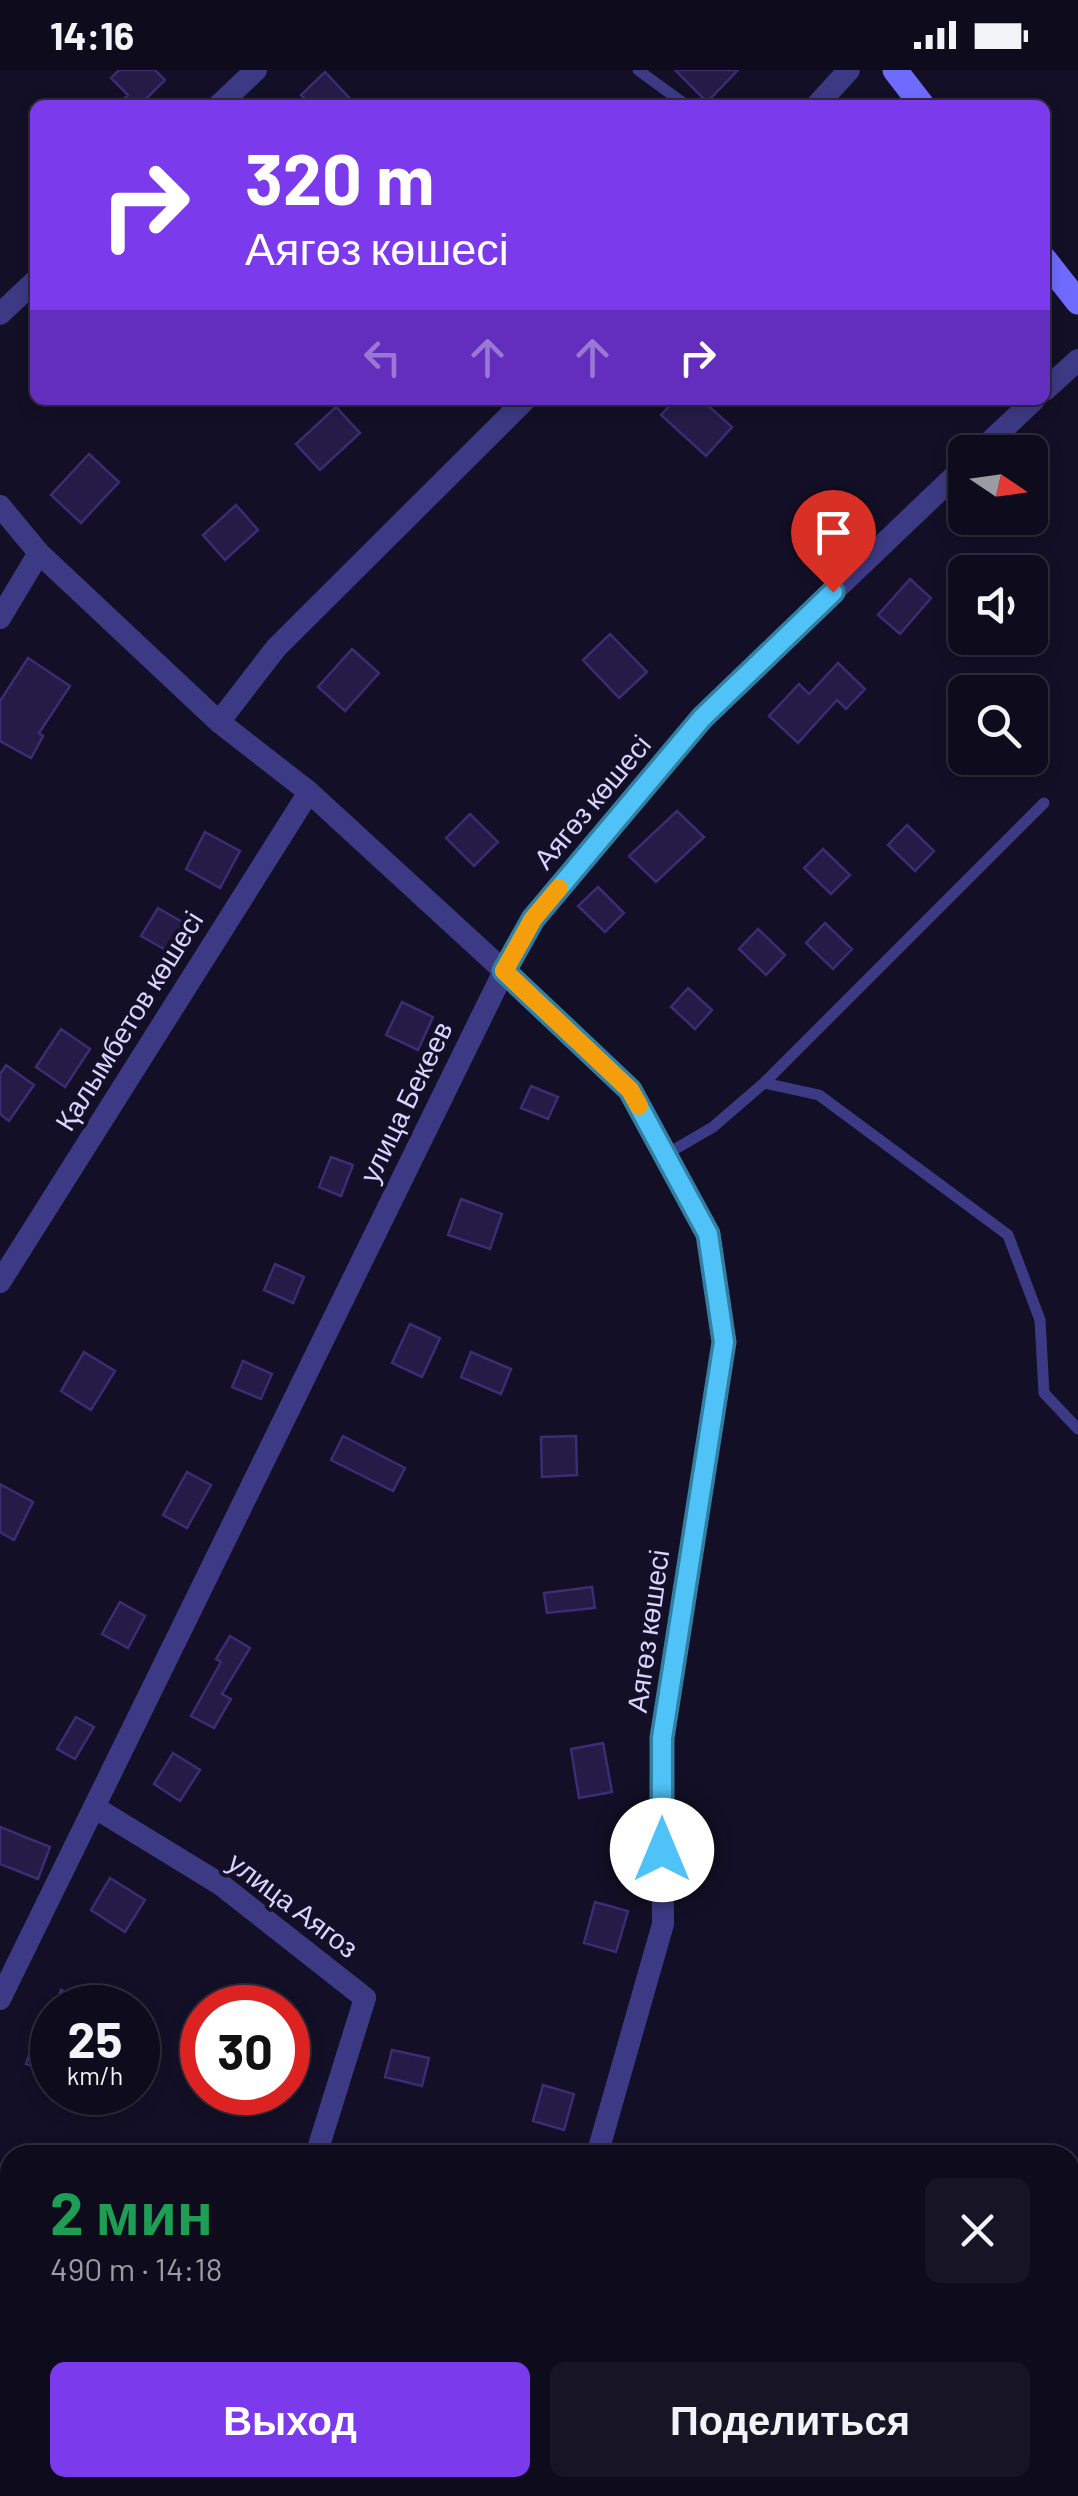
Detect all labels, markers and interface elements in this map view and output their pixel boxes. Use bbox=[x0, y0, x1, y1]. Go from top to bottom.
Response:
text: 14:16 bbox=[50, 12, 134, 58]
text: 320 m bbox=[245, 135, 434, 219]
icon: right bbox=[80, 140, 210, 270]
text: Аягөз көшесі bbox=[245, 220, 509, 274]
icon: left bbox=[355, 330, 410, 385]
icon: ahead bbox=[460, 330, 515, 385]
icon: ahead bbox=[565, 330, 620, 385]
icon: right bbox=[670, 330, 725, 385]
north arrow bbox=[948, 435, 1048, 535]
map controls bbox=[948, 435, 1048, 775]
pin bbox=[791, 490, 876, 593]
icon: arrive bbox=[806, 505, 861, 560]
button: sound bbox=[948, 555, 1048, 655]
button: search bbox=[948, 675, 1048, 775]
street label: Аягөз көшесі bbox=[525, 728, 657, 875]
street label: Қалымбетов көшесі bbox=[47, 904, 209, 1136]
street label: улица Бекеев bbox=[351, 1015, 459, 1188]
street label: Аягөз көшесі bbox=[619, 1547, 675, 1714]
position arrow bbox=[610, 1798, 714, 1902]
street label: улица Аягоз bbox=[222, 1844, 365, 1964]
speed limit sign: 30 bbox=[180, 1985, 310, 2115]
text: 25 bbox=[68, 2008, 122, 2068]
text: km/h bbox=[67, 2060, 123, 2090]
text: 2 мин bbox=[50, 2175, 213, 2247]
button: close bbox=[925, 2178, 1030, 2283]
text: 490 m · 14:18 bbox=[50, 2249, 222, 2287]
button: Выход bbox=[50, 2362, 530, 2477]
button: Поделиться bbox=[550, 2362, 1030, 2477]

